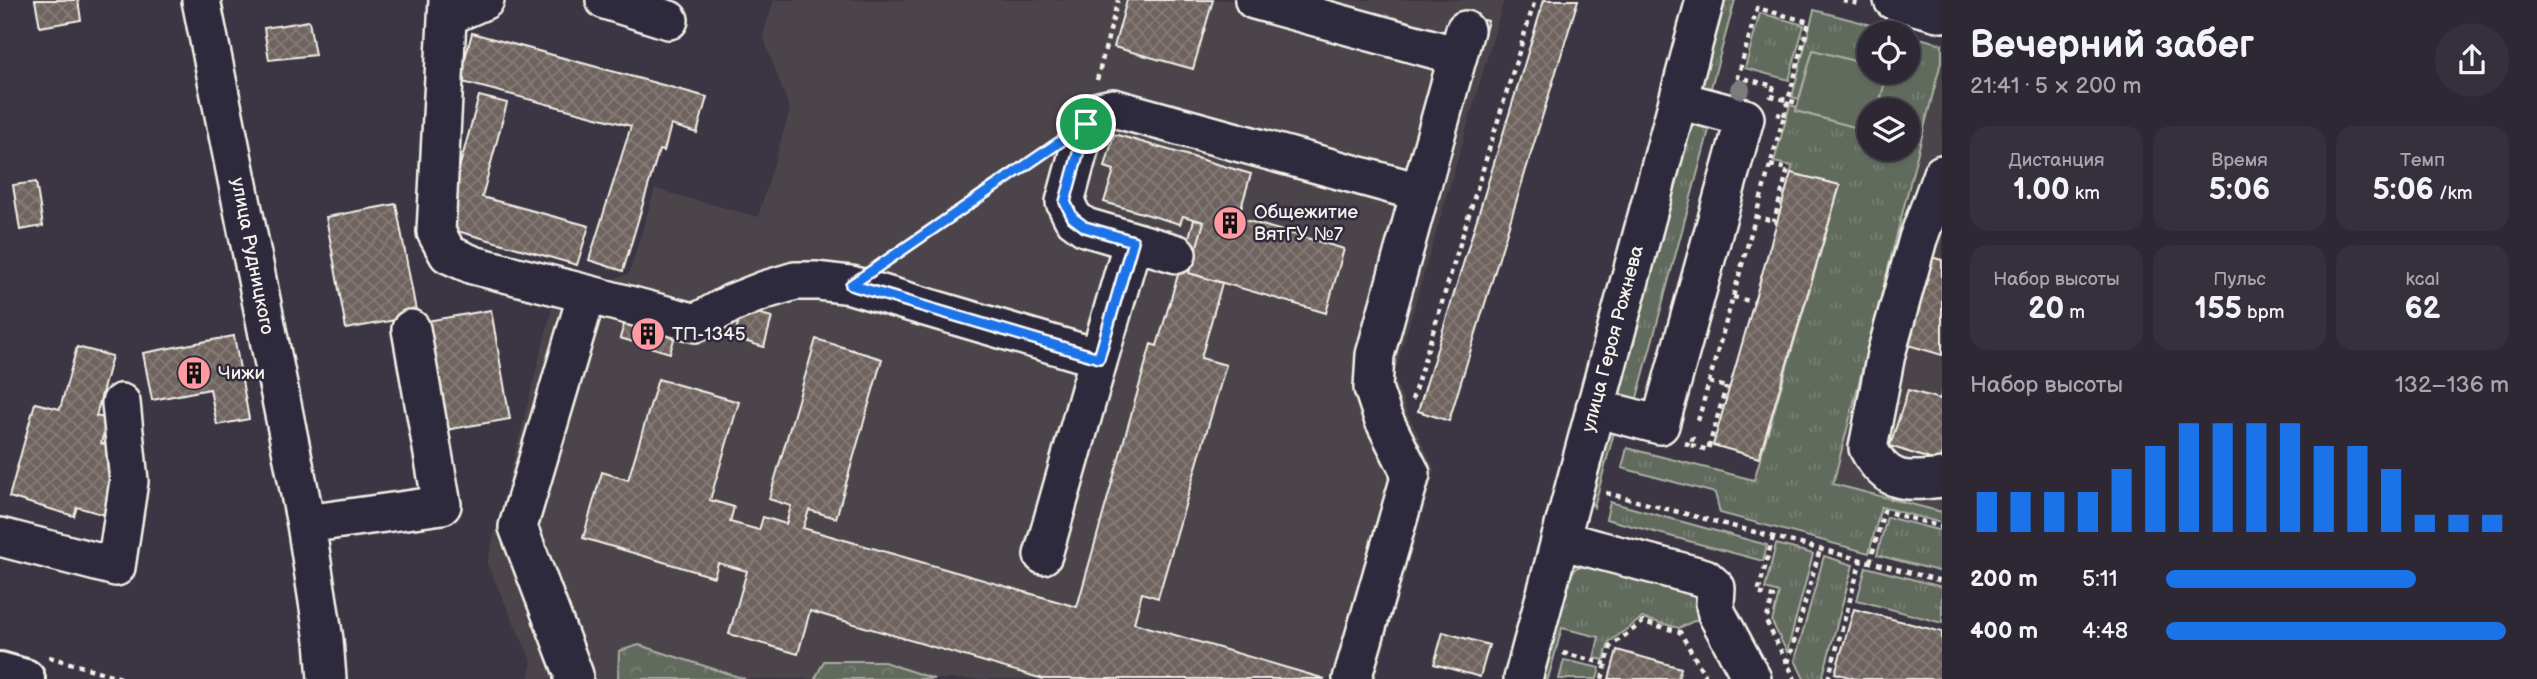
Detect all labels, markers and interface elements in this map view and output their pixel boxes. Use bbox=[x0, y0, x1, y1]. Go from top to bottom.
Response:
map controls bbox=[1857, 21, 1920, 161]
button: locate bbox=[1857, 21, 1920, 84]
text: Вечерний забег bbox=[1970, 23, 2254, 68]
button: share bbox=[2435, 23, 2509, 97]
text: 21:41 · 5 × 200 m bbox=[1970, 72, 2141, 100]
pin bbox=[1056, 94, 1116, 154]
button: layers bbox=[1857, 98, 1920, 161]
icon: arrive bbox=[1067, 105, 1105, 143]
text: Дистанция bbox=[2008, 149, 2105, 172]
text: Время bbox=[2211, 149, 2268, 172]
text: Темп bbox=[2400, 149, 2445, 172]
text: 1.00 bbox=[2013, 172, 2070, 208]
text: 5:06 bbox=[2209, 172, 2270, 208]
text: 5:06 bbox=[2372, 172, 2434, 208]
street label: улица Рудницкого bbox=[226, 176, 278, 336]
text: km bbox=[2070, 182, 2100, 205]
text: /km bbox=[2434, 182, 2473, 205]
place label: Общежитие ВятГУ №7 bbox=[1254, 201, 1359, 246]
building icon: Общежитие ВятГУ №7 bbox=[1211, 204, 1249, 242]
street label: улица Героя Рожнева bbox=[1577, 243, 1649, 435]
text: Набор высоты bbox=[1993, 268, 2120, 291]
text: Пульс bbox=[2213, 268, 2266, 291]
text: kcal bbox=[2405, 268, 2440, 291]
text: 20 bbox=[2028, 291, 2064, 327]
text: 155 bbox=[2195, 291, 2242, 327]
text: 62 bbox=[2404, 291, 2441, 327]
text: m bbox=[2064, 301, 2085, 324]
text: bpm bbox=[2242, 301, 2284, 324]
building icon: ТП-1345 bbox=[629, 315, 667, 353]
place label: ТП-1345 bbox=[672, 323, 746, 346]
building icon: Чижи bbox=[175, 354, 213, 392]
place label: Чижи bbox=[218, 362, 265, 385]
text: Набор высоты bbox=[1970, 371, 2123, 399]
text: 132–136 m bbox=[2395, 371, 2509, 399]
text: 200 m bbox=[1970, 565, 2038, 593]
text: 5:11 bbox=[2082, 565, 2118, 593]
text: 400 m bbox=[1970, 617, 2038, 645]
text: 4:48 bbox=[2082, 617, 2128, 645]

